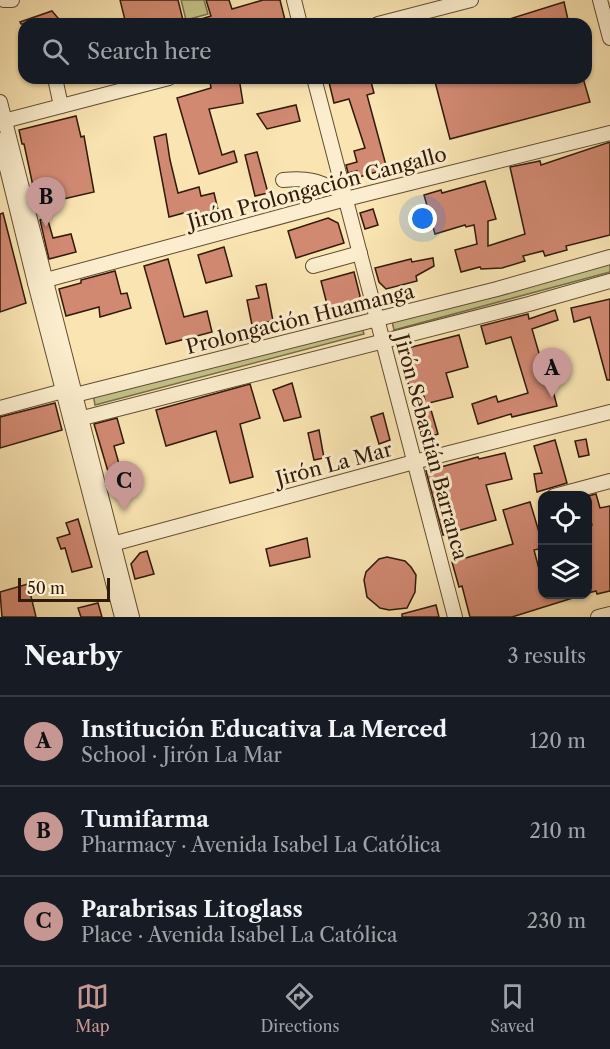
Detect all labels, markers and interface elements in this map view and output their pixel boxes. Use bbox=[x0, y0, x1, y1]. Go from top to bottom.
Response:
search box bbox=[18, 18, 592, 84]
icon: search bbox=[39, 35, 72, 68]
text: Search here bbox=[87, 38, 212, 65]
street label: Jirón Prolongación Cangallo bbox=[182, 142, 449, 235]
pin: B bbox=[26, 178, 66, 227]
your location bbox=[408, 204, 437, 233]
street label: Prolongación Huamanga bbox=[183, 279, 417, 359]
street label: Jirón Sebastián Barranca bbox=[389, 329, 473, 563]
pin: A bbox=[532, 348, 572, 398]
street label: Jirón La Mar bbox=[270, 437, 395, 492]
pin: C bbox=[104, 462, 144, 511]
map controls bbox=[538, 491, 592, 599]
button: locate bbox=[538, 491, 592, 545]
button: layers bbox=[538, 545, 592, 599]
scale bar bbox=[18, 575, 110, 602]
text: 50 m bbox=[27, 578, 65, 598]
text: Nearby bbox=[24, 640, 122, 672]
text: 3 results bbox=[508, 644, 586, 668]
text: Institución Educativa La Merced bbox=[81, 716, 447, 743]
text: A bbox=[36, 729, 51, 753]
text: 120 m bbox=[529, 729, 586, 753]
text: School · Jirón La Mar bbox=[81, 743, 282, 767]
text: Tumifarma bbox=[81, 806, 209, 833]
text: B bbox=[36, 819, 51, 843]
text: 210 m bbox=[529, 819, 586, 843]
text: Pharmacy · Avenida Isabel La Católica bbox=[81, 833, 441, 857]
text: Parabrisas Litoglass bbox=[81, 896, 303, 923]
text: C bbox=[35, 909, 52, 933]
text: 230 m bbox=[527, 909, 586, 933]
text: Place · Avenida Isabel La Católica bbox=[81, 923, 398, 947]
tab: Map bbox=[75, 980, 110, 1036]
tab: Directions bbox=[260, 980, 339, 1036]
tab: Saved bbox=[490, 980, 535, 1036]

